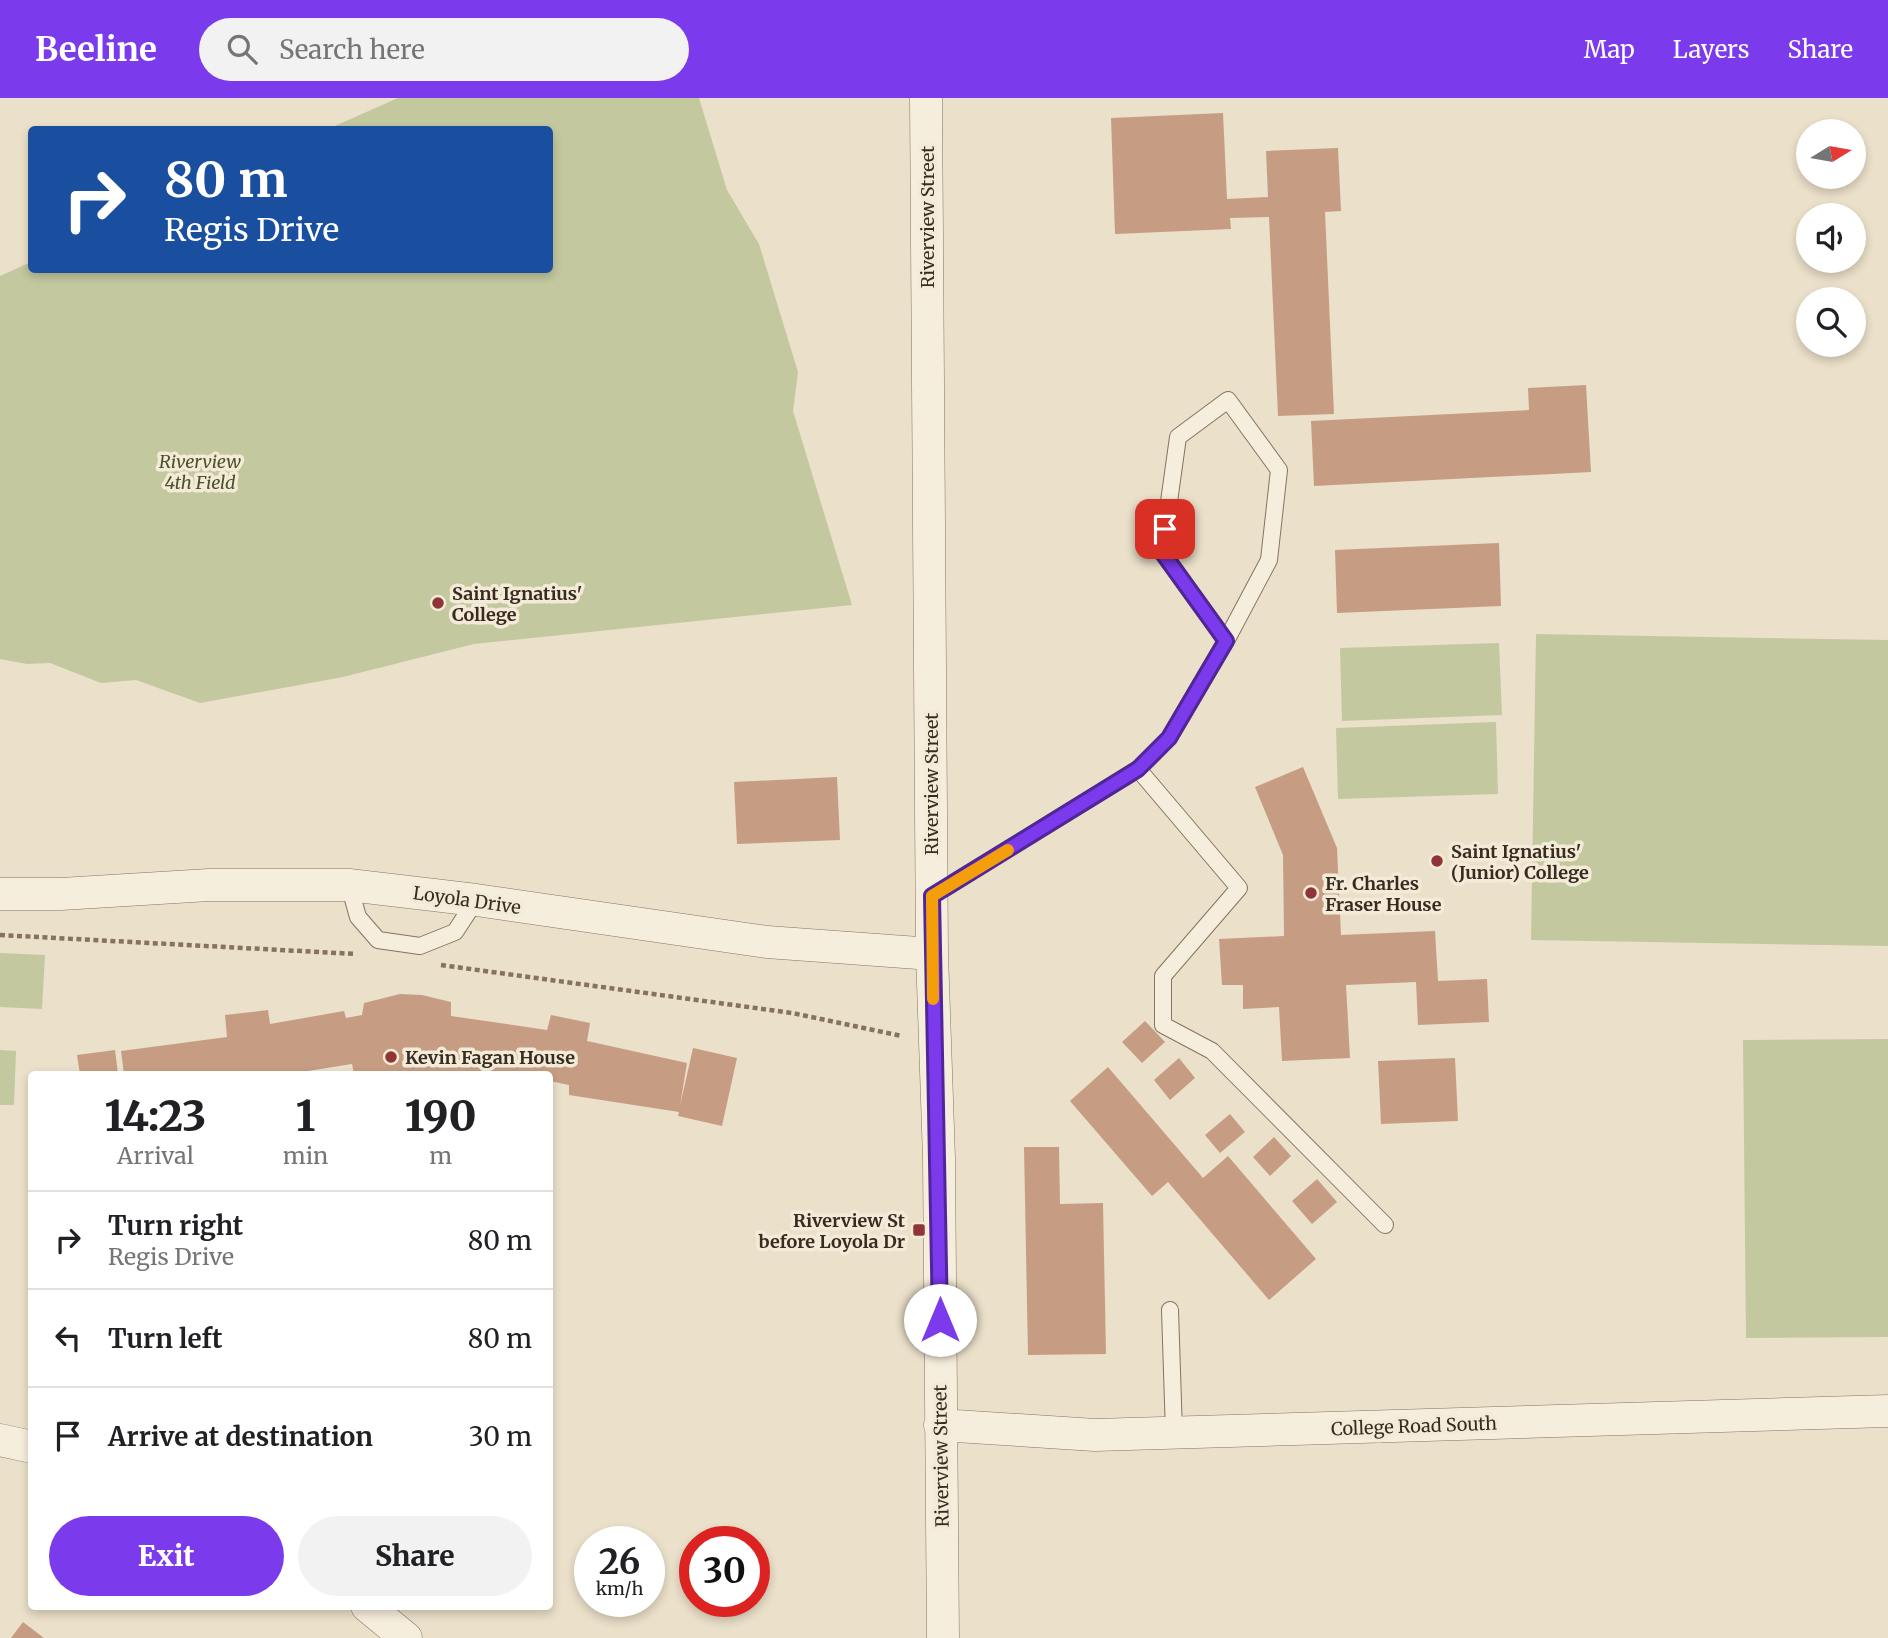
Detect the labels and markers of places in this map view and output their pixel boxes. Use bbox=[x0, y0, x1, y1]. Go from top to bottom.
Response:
pin bbox=[1135, 499, 1195, 559]
place label: Saint Ignatius' College bbox=[452, 582, 582, 626]
marker: Saint Ignatius' College bbox=[430, 595, 446, 611]
place label: Saint Ignatius' (Junior) College bbox=[1451, 840, 1589, 884]
marker: Saint Ignatius' (Junior) College bbox=[1429, 853, 1445, 869]
place label: Fr. Charles Fraser House bbox=[1325, 872, 1442, 916]
marker: Fr. Charles Fraser House bbox=[1303, 885, 1319, 901]
place label: Kevin Fagan House bbox=[405, 1046, 575, 1069]
marker: Kevin Fagan House bbox=[383, 1049, 399, 1065]
place label: Riverview St before Loyola Dr bbox=[759, 1209, 906, 1253]
marker: Riverview St before Loyola Dr bbox=[911, 1222, 927, 1238]

